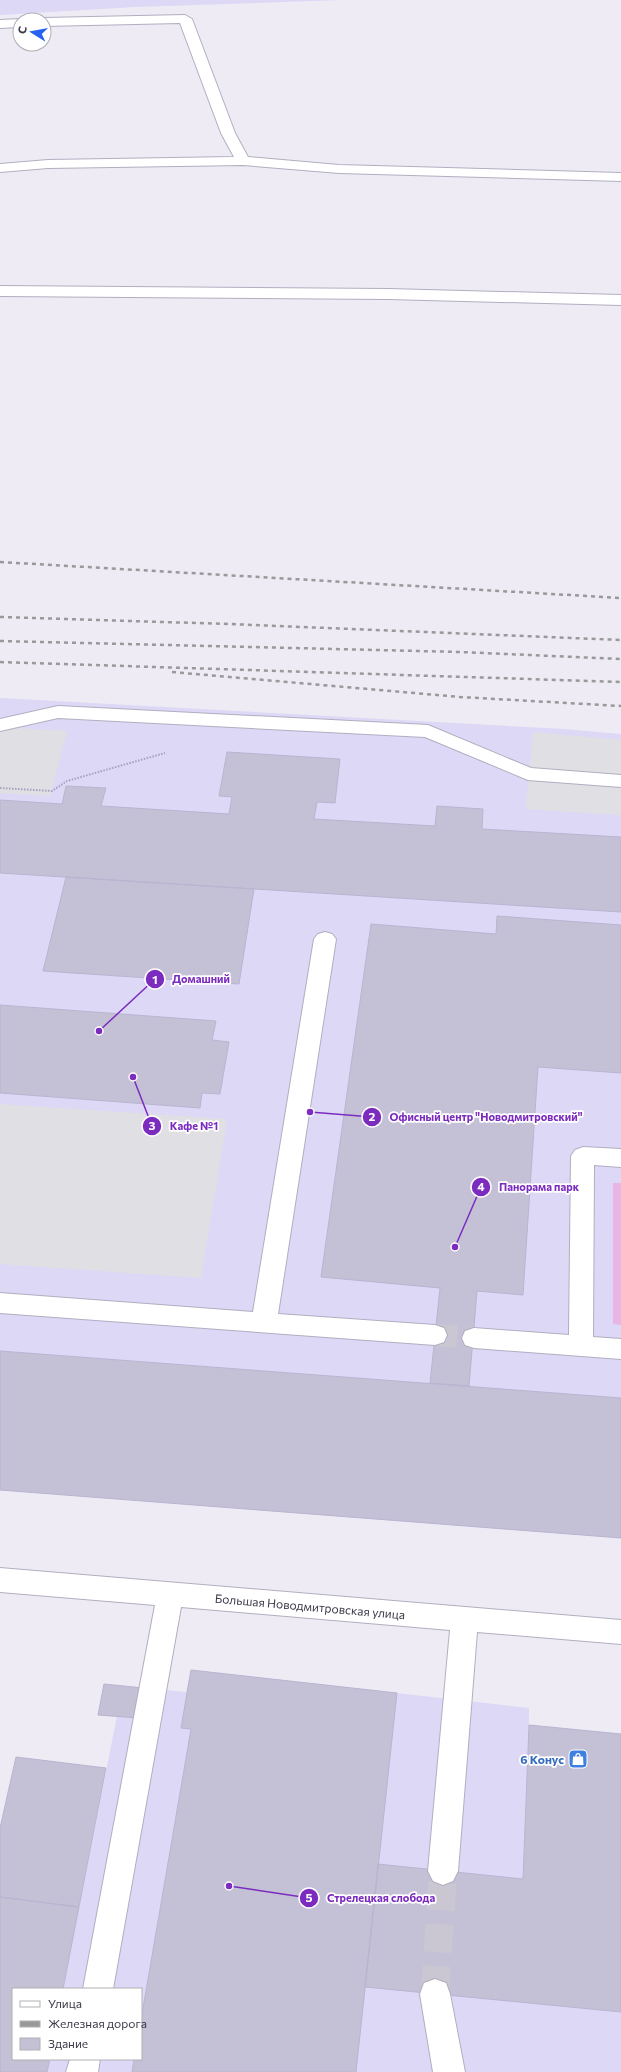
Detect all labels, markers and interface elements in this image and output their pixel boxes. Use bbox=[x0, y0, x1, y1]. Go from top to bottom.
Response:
north arrow bbox=[12, 12, 52, 52]
text: С bbox=[15, 25, 29, 35]
callout: Домашний bbox=[145, 968, 238, 991]
text: 1 bbox=[152, 972, 158, 986]
text: Домашний bbox=[172, 972, 230, 985]
callout: Офисный центр "Новодмитровский" bbox=[362, 1106, 591, 1129]
text: 2 bbox=[369, 1109, 376, 1123]
text: Офисный центр "Новодмитровский" bbox=[390, 1110, 583, 1123]
callout: Кафе №1 bbox=[142, 1114, 227, 1137]
text: 3 bbox=[149, 1118, 156, 1132]
text: Кафе №1 bbox=[170, 1119, 218, 1132]
callout: Панорама парк bbox=[471, 1176, 587, 1199]
text: 4 bbox=[477, 1179, 485, 1193]
text: Панорама парк bbox=[499, 1180, 580, 1193]
street label: Большая Новодмитровская улица bbox=[214, 1591, 406, 1621]
shop icon: 6 Конус bbox=[567, 1748, 589, 1770]
place label: 6 Конус bbox=[520, 1752, 564, 1766]
callout: Стрелецкая слобода bbox=[299, 1886, 443, 1909]
text: 5 bbox=[306, 1890, 313, 1904]
text: Стрелецкая слобода bbox=[327, 1891, 435, 1904]
legend bbox=[12, 1988, 142, 2060]
text: Улица bbox=[48, 1996, 82, 2010]
text: Железная дорога bbox=[48, 2016, 147, 2030]
text: Здание bbox=[48, 2036, 88, 2050]

